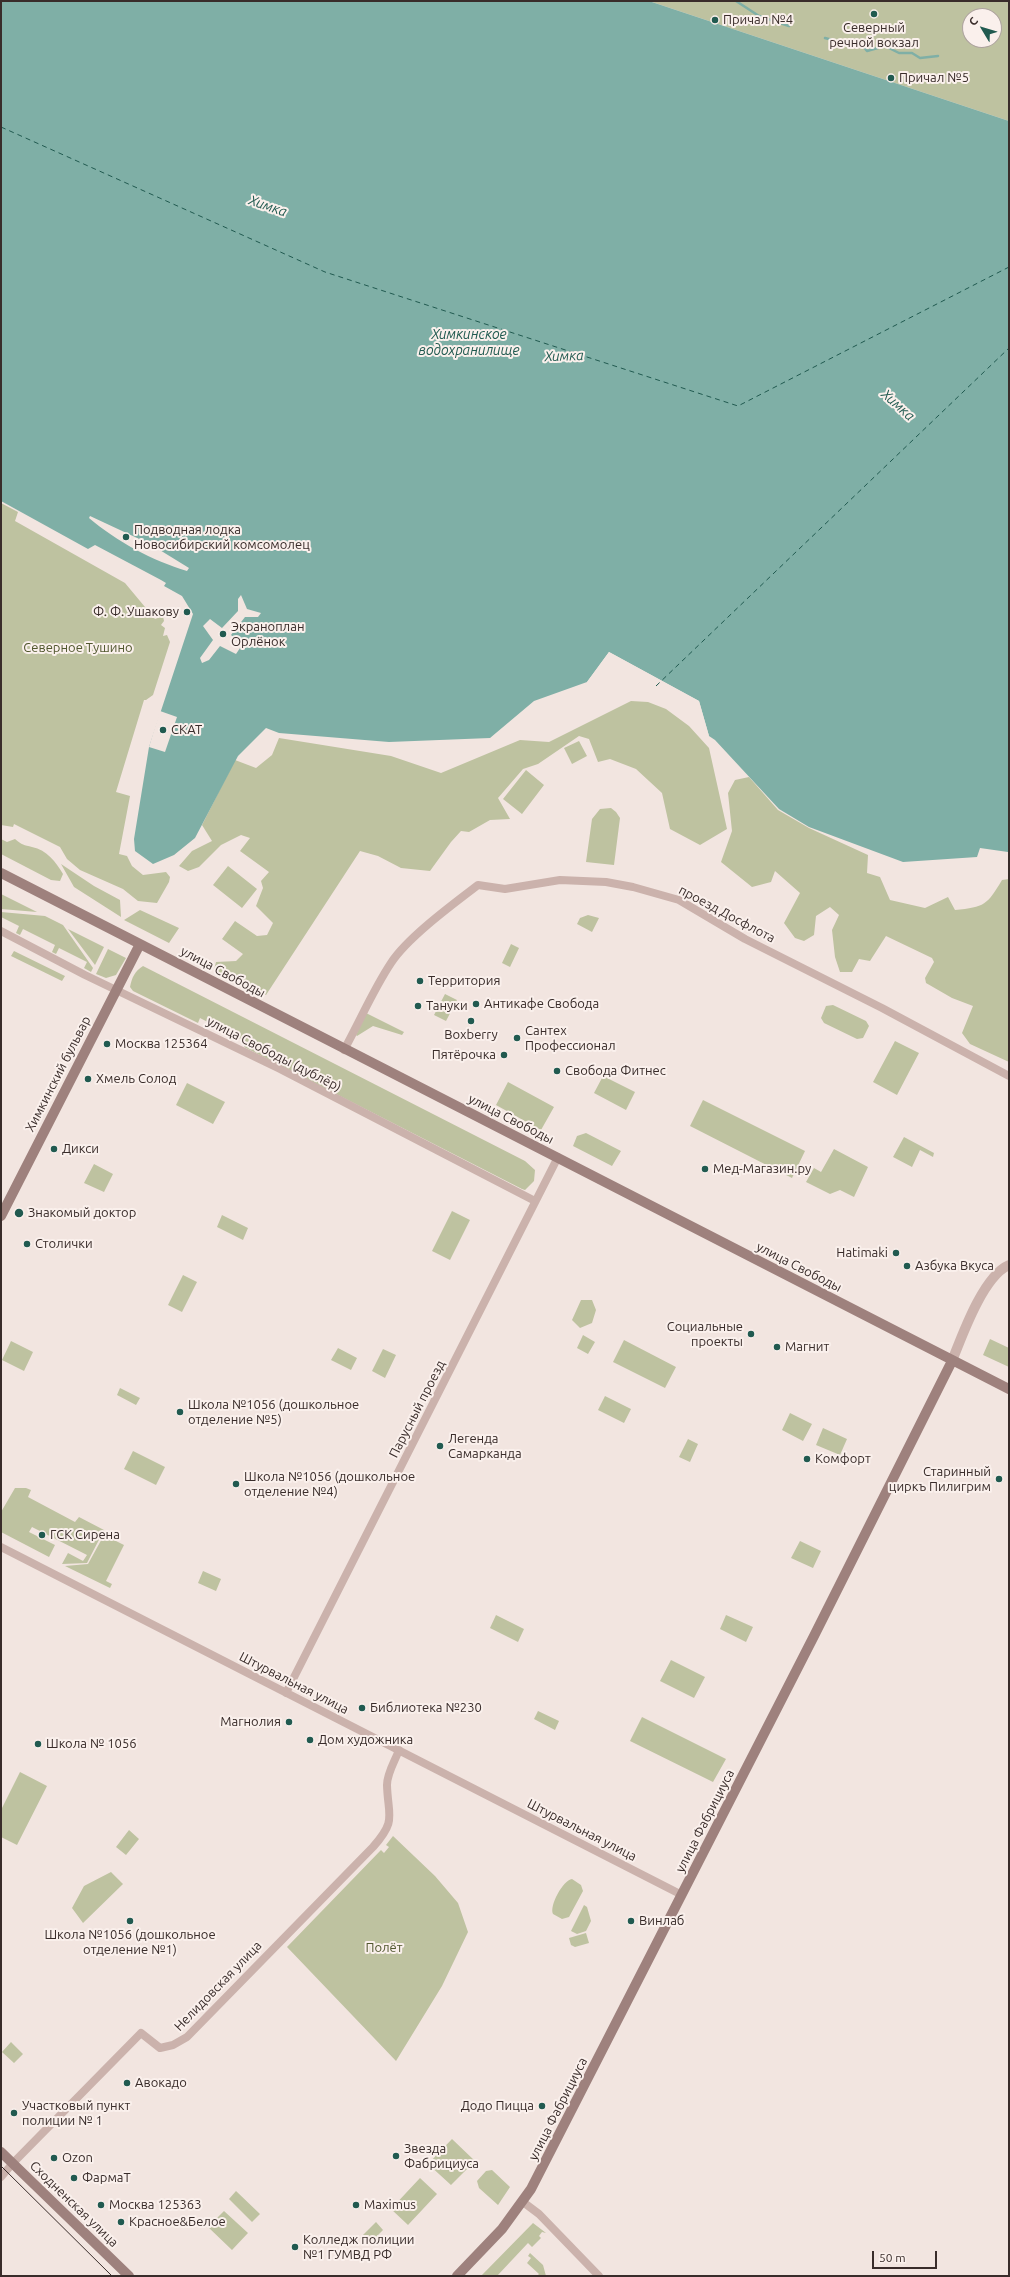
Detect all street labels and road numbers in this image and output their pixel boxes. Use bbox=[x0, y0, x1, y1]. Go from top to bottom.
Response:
street label: проезд Досфлота bbox=[676, 882, 778, 946]
street label: улица Свободы bbox=[178, 943, 268, 1001]
street label: улица Свободы (дублёр) bbox=[204, 1013, 344, 1095]
street label: Химкинский бульвар bbox=[22, 1014, 94, 1134]
street label: улица Свободы bbox=[466, 1091, 556, 1147]
street label: улица Свободы bbox=[754, 1239, 844, 1295]
street label: Парусный проезд bbox=[386, 1358, 448, 1460]
street label: Штурвальная улица bbox=[237, 1649, 351, 1717]
street label: улица Фабрициуса bbox=[672, 1767, 738, 1875]
street label: Штурвальная улица bbox=[525, 1796, 639, 1864]
street label: Нелидовская улица bbox=[171, 1938, 265, 2034]
street label: улица Фабрициуса bbox=[525, 2055, 591, 2163]
street label: Сходненская улица bbox=[26, 2158, 122, 2250]

